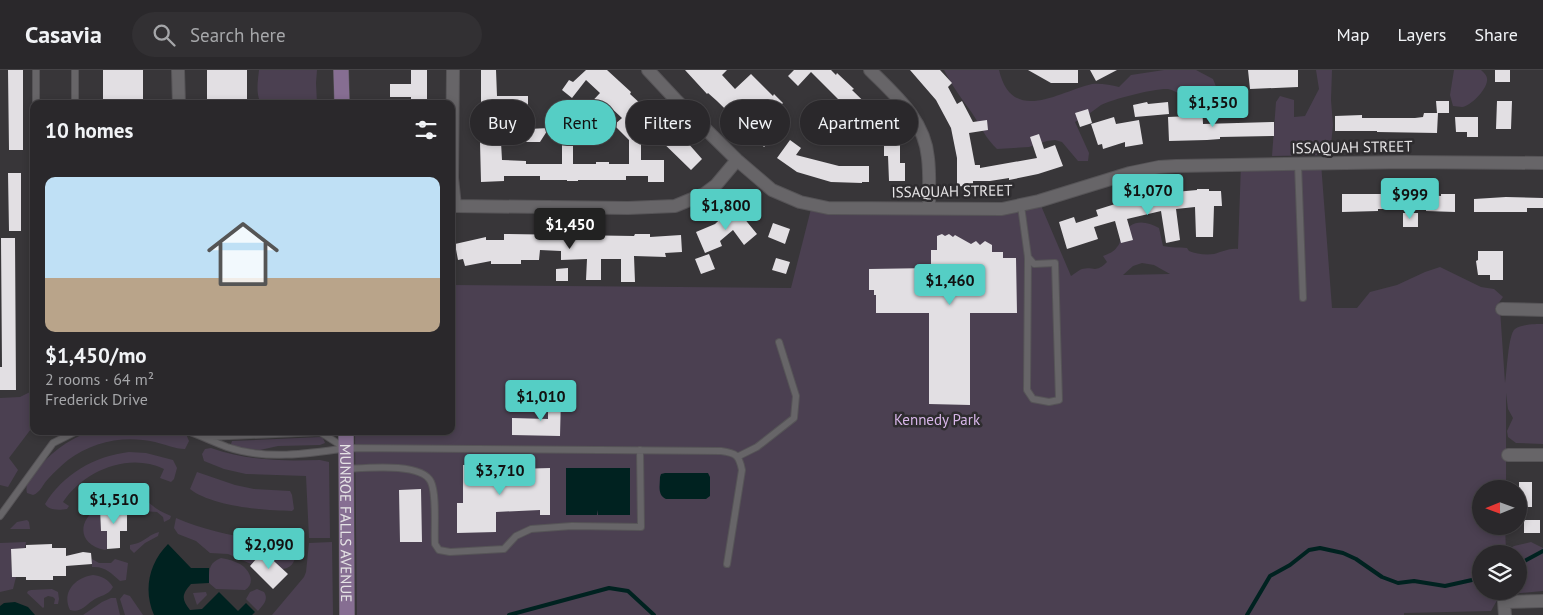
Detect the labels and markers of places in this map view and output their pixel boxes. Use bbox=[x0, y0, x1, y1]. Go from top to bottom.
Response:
pin: $1,550 bbox=[1172, 85, 1254, 128]
pin: $1,070 bbox=[1107, 174, 1189, 216]
pin: $999 bbox=[1380, 178, 1440, 220]
pin: $1,800 bbox=[685, 189, 767, 231]
pin: $1,450 bbox=[529, 208, 611, 250]
pin: $1,460 bbox=[909, 264, 991, 306]
pin: $1,010 bbox=[500, 380, 582, 422]
pin: $3,710 bbox=[459, 454, 541, 496]
pin: $1,510 bbox=[73, 482, 155, 525]
pin: $2,090 bbox=[228, 528, 310, 570]

